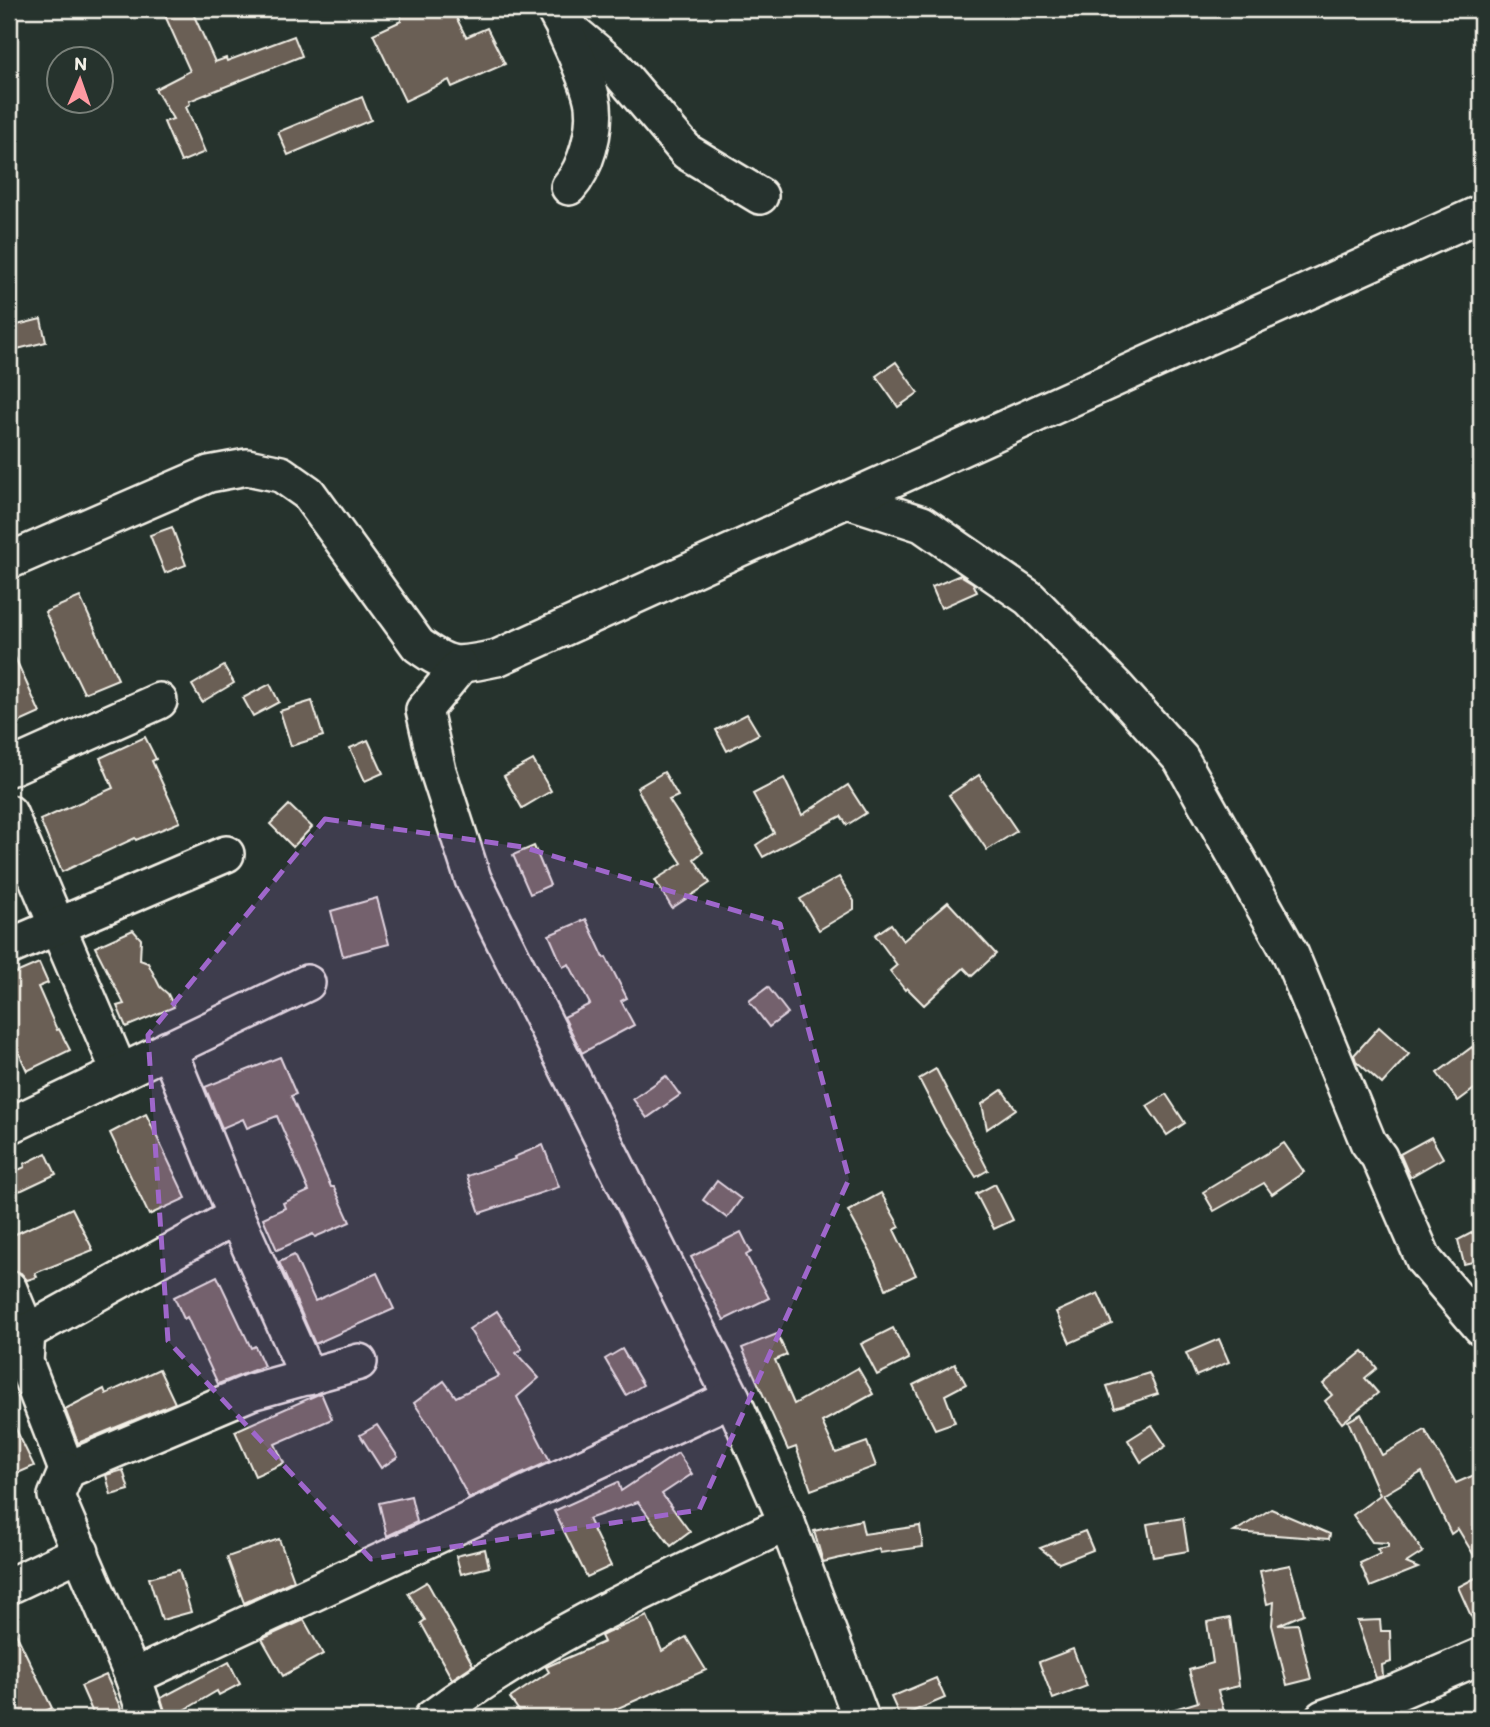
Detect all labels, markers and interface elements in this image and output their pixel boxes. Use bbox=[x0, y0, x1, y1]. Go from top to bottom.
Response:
north arrow bbox=[46, 46, 116, 116]
text: N bbox=[74, 52, 87, 75]

